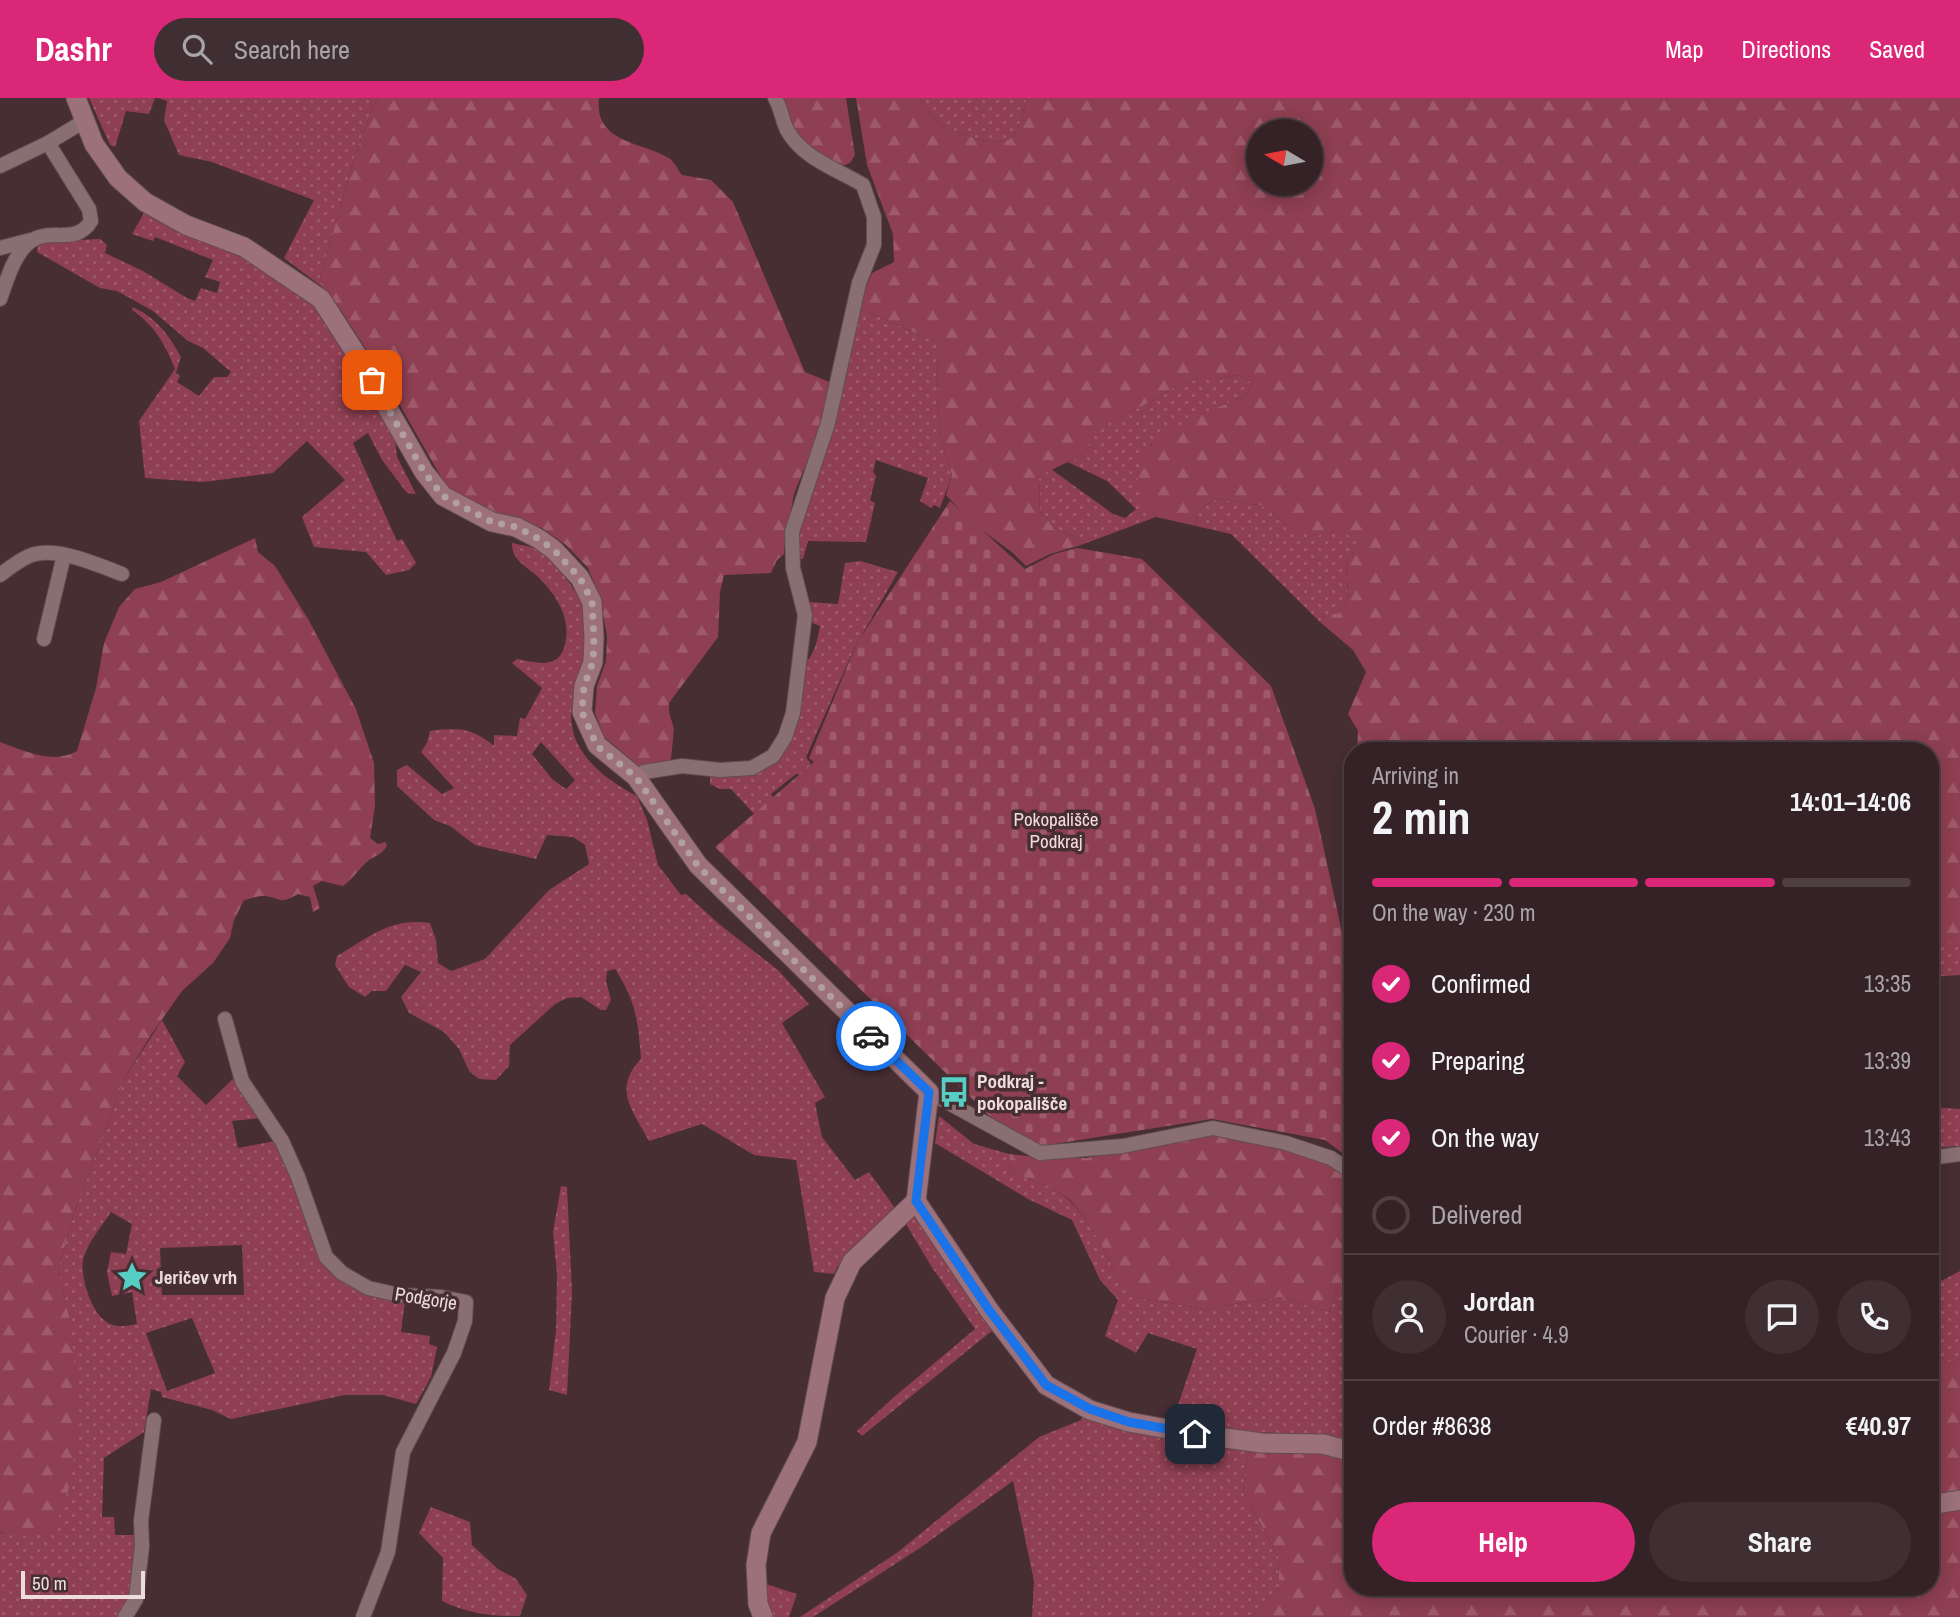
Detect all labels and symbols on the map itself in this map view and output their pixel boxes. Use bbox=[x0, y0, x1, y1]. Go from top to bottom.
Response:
north arrow bbox=[1246, 119, 1323, 196]
pin bbox=[342, 350, 402, 410]
park label: Pokopališče Podkraj bbox=[1014, 806, 1098, 854]
courier bbox=[836, 1001, 906, 1071]
place label: Podkraj - pokopališče bbox=[977, 1068, 1067, 1116]
bus stop icon: Podkraj - pokopališče bbox=[937, 1075, 971, 1109]
place icon: Jeričev vrh bbox=[115, 1260, 149, 1294]
place label: Jeričev vrh bbox=[155, 1264, 237, 1290]
street label: Podgorje bbox=[393, 1280, 459, 1316]
pin bbox=[1165, 1404, 1225, 1464]
scale bar bbox=[21, 1568, 145, 1600]

